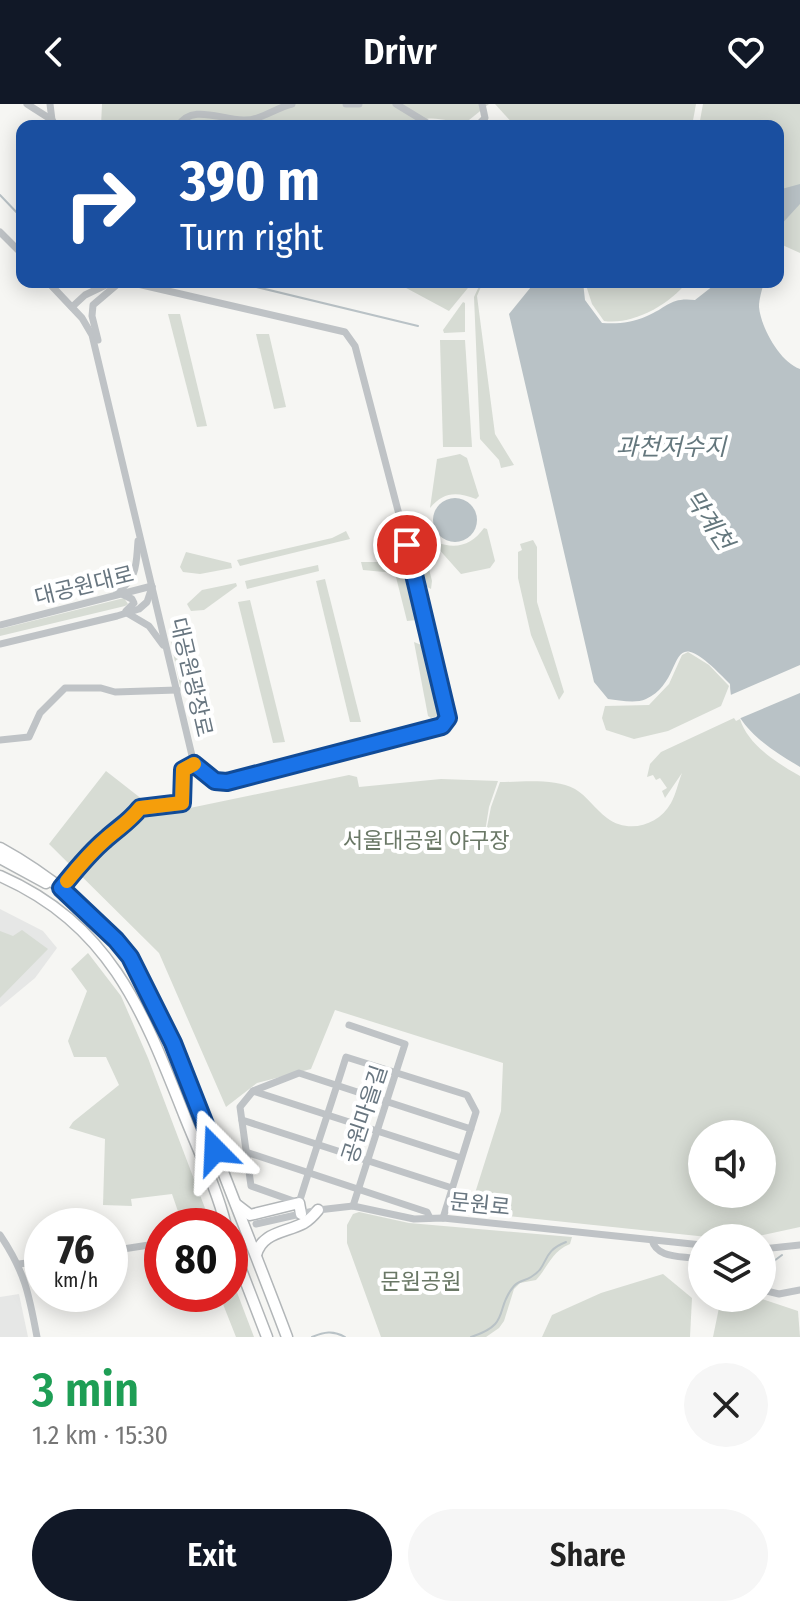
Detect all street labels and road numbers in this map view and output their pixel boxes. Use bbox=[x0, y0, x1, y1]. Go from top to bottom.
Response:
street label: 대공원대로 bbox=[32, 560, 136, 611]
street label: 대공원광장로 bbox=[165, 615, 218, 739]
street label: 공원마을길 bbox=[336, 1062, 393, 1166]
street label: 문원로 bbox=[448, 1188, 512, 1221]

